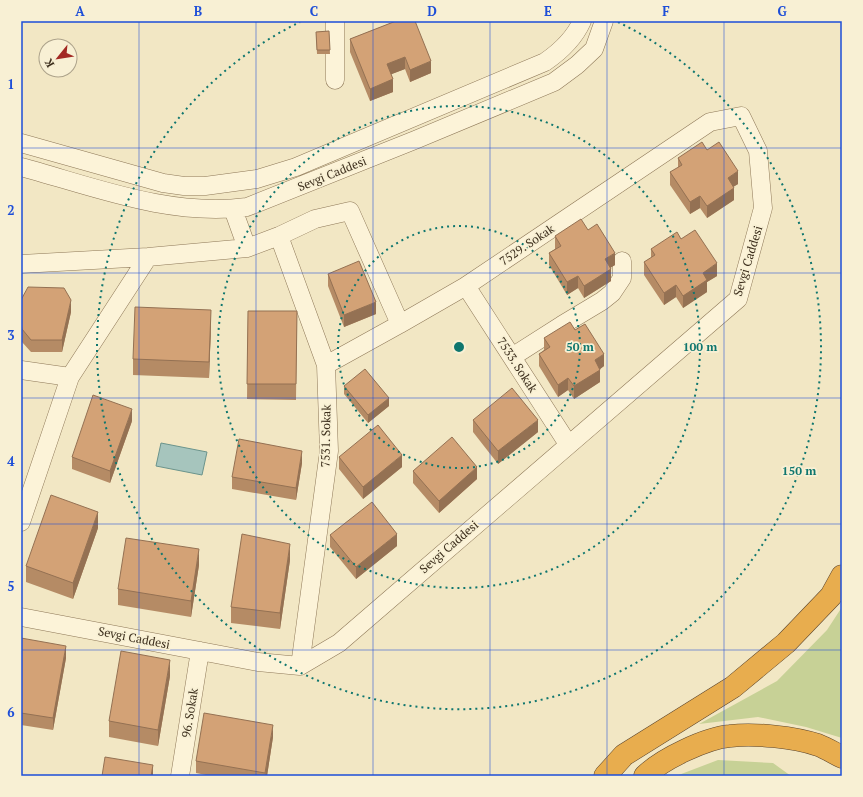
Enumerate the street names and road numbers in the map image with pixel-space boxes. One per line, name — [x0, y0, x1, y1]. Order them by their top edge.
street label: Sevgi Caddesi — [295, 153, 369, 194]
street label: 7529. Sokak — [496, 220, 558, 268]
street label: Sevgi Caddesi — [730, 223, 765, 298]
street label: 7533. Sokak — [494, 334, 541, 396]
street label: 7531. Sokak — [317, 404, 334, 468]
street label: Sevgi Caddesi — [416, 517, 481, 576]
street label: Sevgi Caddesi — [97, 623, 172, 652]
street label: 96. Sokak — [178, 686, 201, 739]

